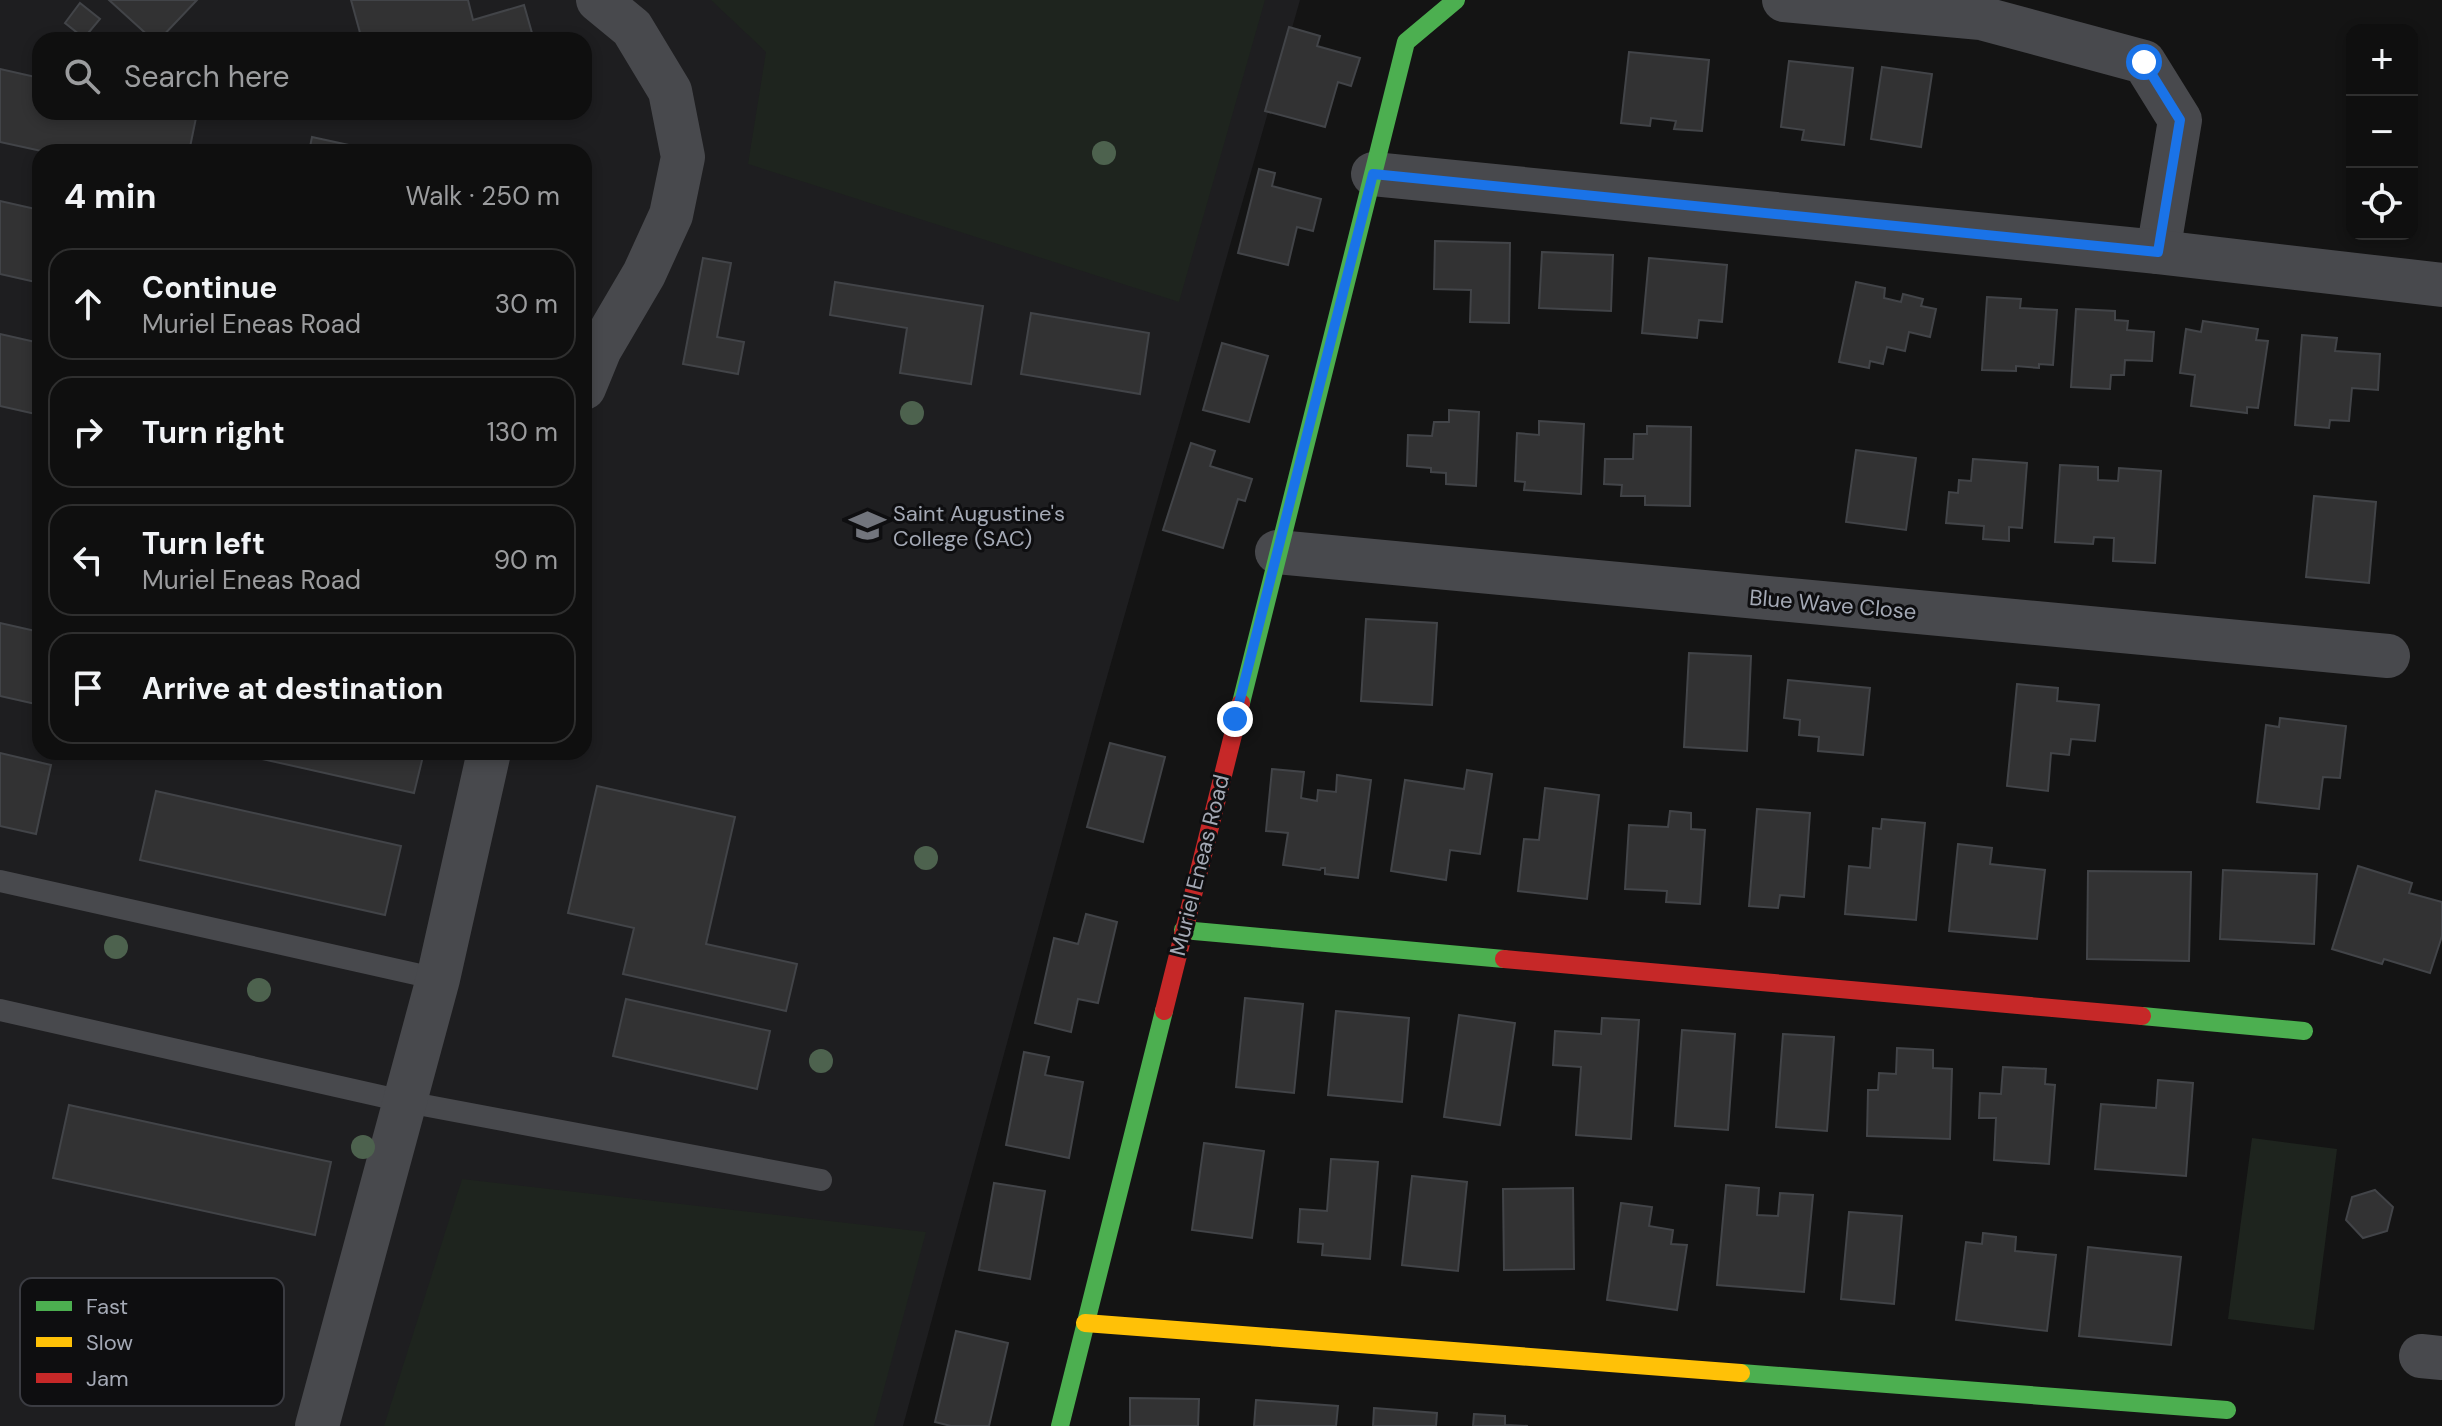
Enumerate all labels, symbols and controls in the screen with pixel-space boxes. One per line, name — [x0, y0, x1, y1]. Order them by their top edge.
map controls — [2346, 24, 2418, 240]
button: + — [2346, 24, 2418, 96]
search box — [32, 32, 592, 120]
route start — [2126, 44, 2162, 80]
icon: search — [60, 54, 104, 98]
text: Search here — [124, 57, 290, 96]
button: − — [2346, 96, 2418, 168]
button: locate — [2346, 168, 2418, 240]
text: 4 min — [64, 174, 156, 219]
text: Walk · 250 m — [405, 179, 560, 213]
text: Continue — [142, 268, 277, 307]
icon: ahead — [66, 282, 110, 326]
text: 30 m — [495, 287, 558, 321]
text: Muriel Eneas Road — [142, 307, 361, 341]
icon: right — [66, 410, 110, 454]
text: Turn right — [142, 413, 285, 452]
text: 130 m — [487, 415, 558, 449]
place label: Saint Augustine's College (SAC) — [893, 499, 1065, 553]
school or university icon: Saint Augustine's College (SAC) — [848, 507, 886, 545]
text: Turn left — [142, 524, 265, 563]
icon: left — [66, 538, 110, 582]
text: 90 m — [494, 543, 558, 577]
text: Muriel Eneas Road — [142, 563, 361, 597]
street label: Blue Wave Close — [1748, 583, 1918, 626]
icon: arrive — [66, 666, 110, 710]
text: Arrive at destination — [142, 669, 443, 708]
route end — [1217, 701, 1253, 737]
street label: Muriel Eneas Road — [1163, 772, 1236, 959]
legend — [20, 1278, 284, 1406]
text: Fast — [86, 1292, 128, 1321]
text: Slow — [86, 1328, 133, 1357]
text: Jam — [86, 1364, 129, 1393]

